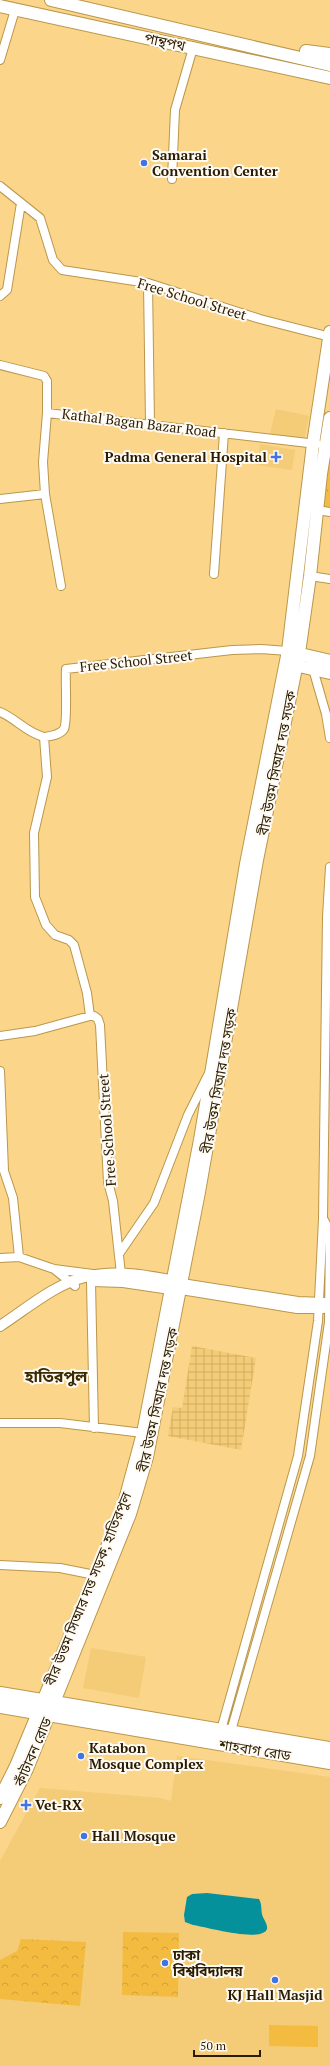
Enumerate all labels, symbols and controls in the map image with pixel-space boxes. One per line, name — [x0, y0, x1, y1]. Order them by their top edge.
street label: পান্থপথ — [143, 28, 188, 55]
place label: Samarai Convention Center — [152, 145, 278, 180]
marker: Samarai Convention Center — [139, 158, 149, 168]
street label: Free School Street — [135, 273, 250, 324]
street label: Kathal Bagan Bazar Road — [61, 404, 218, 441]
place label: Padma General Hospital — [105, 447, 267, 466]
marker: Padma General Hospital — [270, 451, 282, 463]
street label: Free School Street — [79, 645, 194, 676]
street label: বীর উত্তম সিআর দত্ত সড়ক — [253, 688, 300, 838]
street label: বীর উত্তম সিআর দত্ত সড়ক — [196, 1006, 241, 1156]
street label: Free School Street — [93, 1072, 120, 1187]
street label: বীর উত্তম সিআর দত্ত সড়ক — [133, 1325, 182, 1475]
district label: হাতিরপুল — [24, 1365, 88, 1387]
street label: বীর উত্তম সিআর দত্ত সড়ক, হাতিরপুল — [40, 1488, 135, 1689]
street label: কাঁটাবন রোড — [9, 1713, 56, 1790]
street label: শাহবাগ রোড — [217, 1734, 293, 1765]
place label: Katabon Mosque Complex — [89, 1738, 203, 1773]
marker: Katabon Mosque Complex — [76, 1751, 86, 1761]
place label: Vet-RX — [35, 1795, 83, 1814]
marker: Vet-RX — [20, 1799, 32, 1811]
place label: Hall Mosque — [92, 1826, 176, 1845]
marker: Hall Mosque — [79, 1831, 89, 1841]
place label: ঢাকা বিশ্ববিদ্যালয় — [172, 1945, 243, 1980]
marker: ঢাকা বিশ্ববিদ্যালয় — [160, 1958, 170, 1968]
marker: KJ Hall Masjid — [270, 1975, 280, 1985]
place label: KJ Hall Masjid — [227, 1985, 323, 2004]
scale bar — [194, 2032, 260, 2058]
text: 50 m — [200, 2038, 227, 2053]

